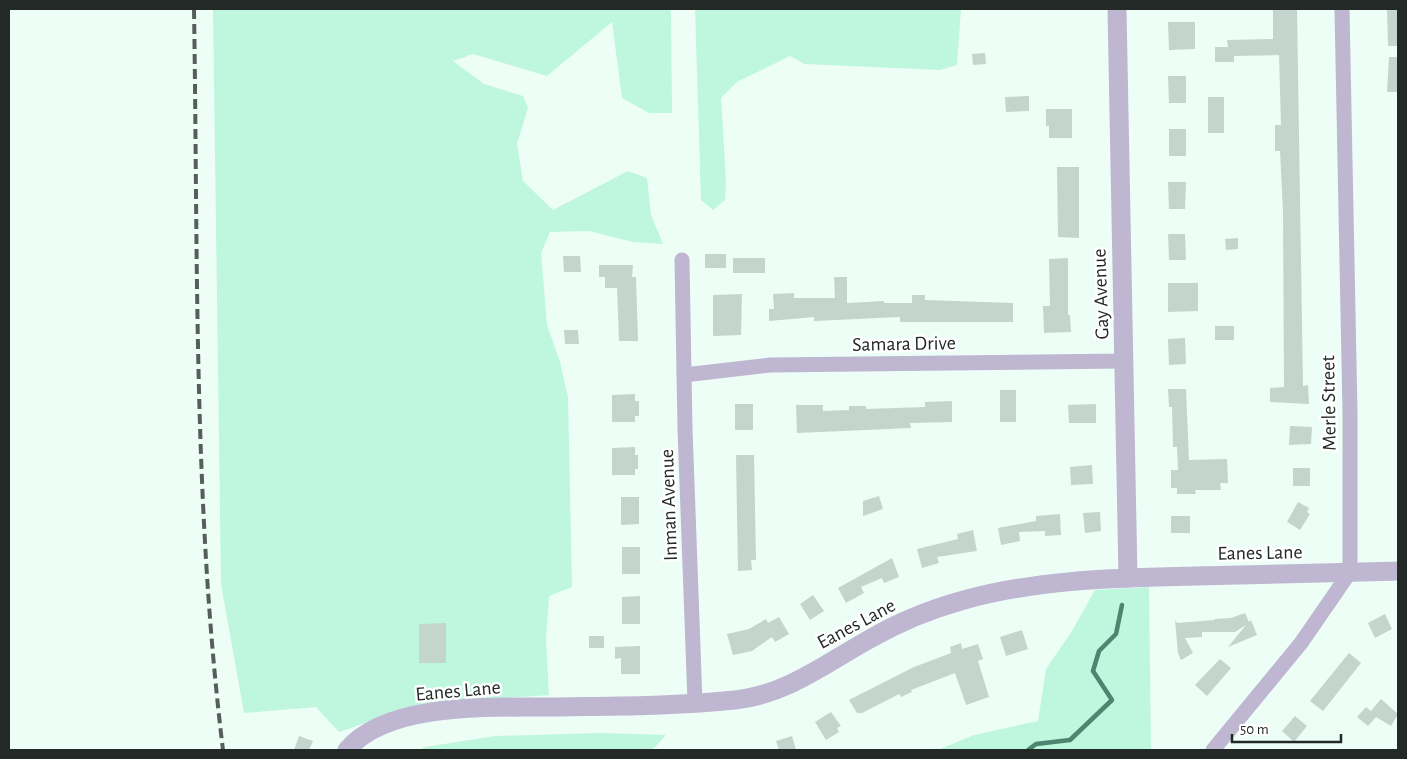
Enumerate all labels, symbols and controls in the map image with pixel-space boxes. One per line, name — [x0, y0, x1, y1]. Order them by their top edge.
street label: Gay Avenue — [1089, 248, 1113, 340]
street label: Samara Drive — [852, 333, 956, 355]
street label: Merle Street — [1318, 354, 1340, 451]
street label: Inman Avenue — [657, 449, 681, 561]
street label: Eanes Lane — [1217, 542, 1303, 564]
street label: Eanes Lane — [814, 595, 899, 653]
street label: Eanes Lane — [415, 677, 502, 705]
scale bar — [1232, 712, 1341, 744]
text: 50 m — [1240, 722, 1269, 737]

